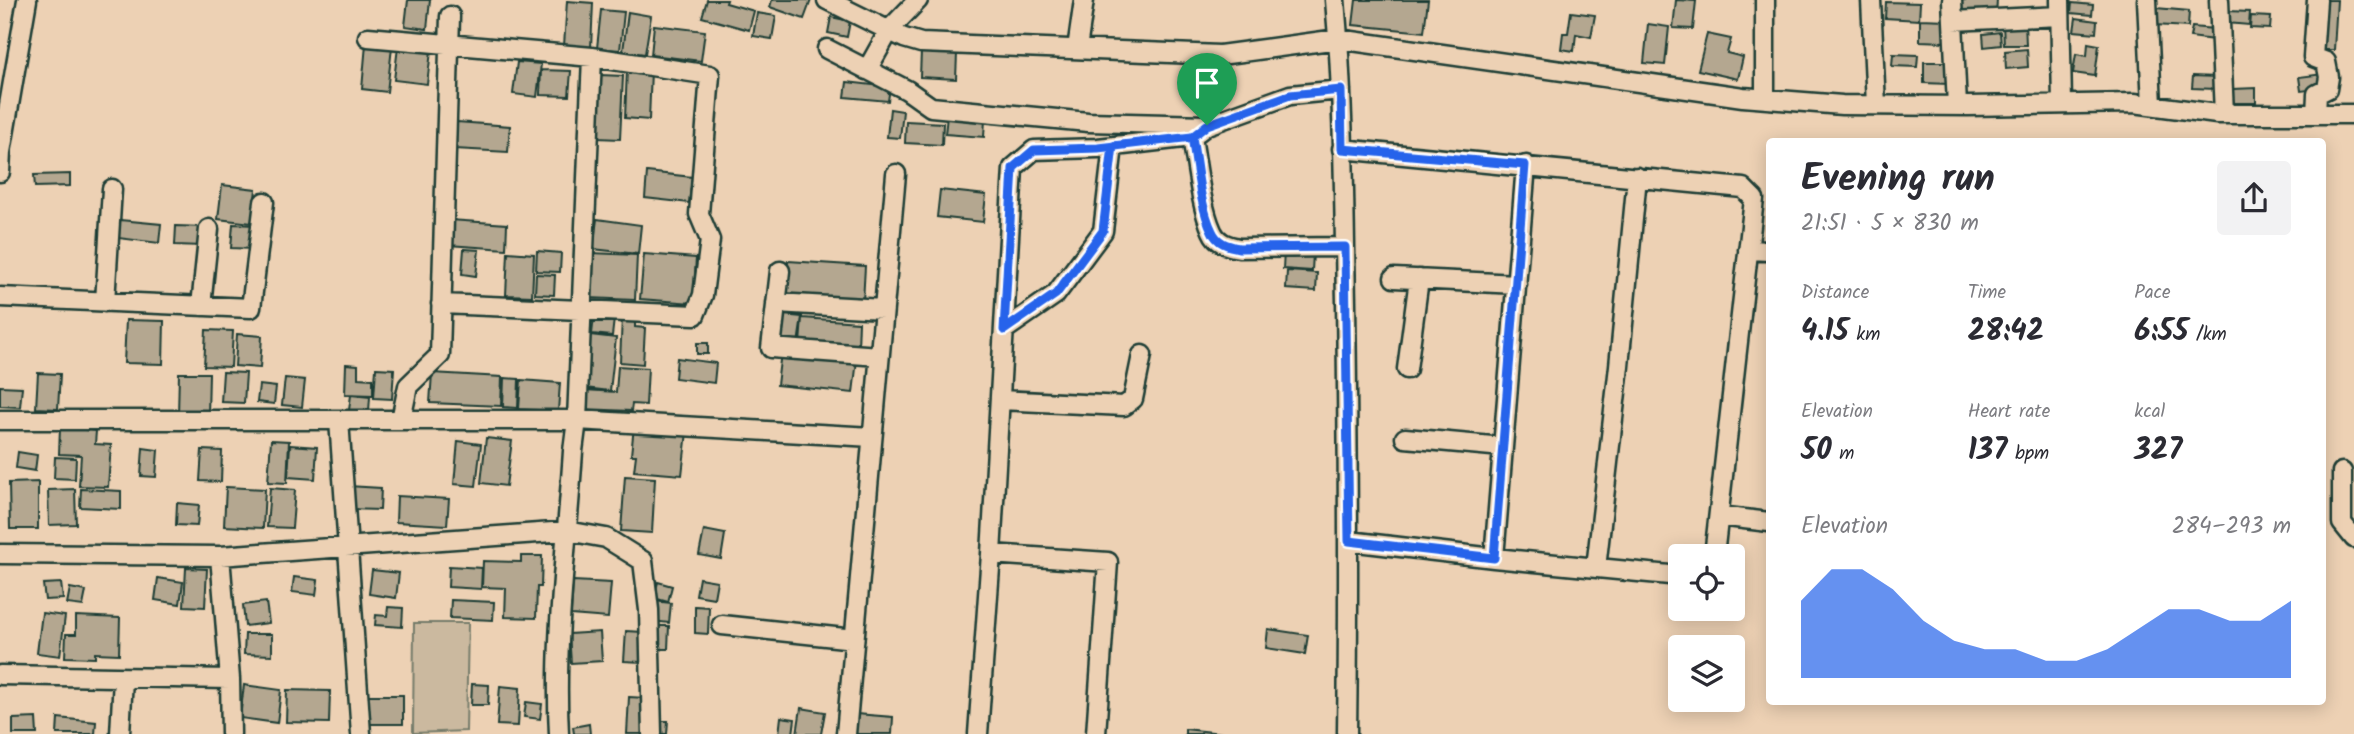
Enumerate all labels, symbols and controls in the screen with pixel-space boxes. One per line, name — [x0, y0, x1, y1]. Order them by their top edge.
pin — [1177, 53, 1237, 125]
icon: arrive — [1188, 64, 1226, 102]
text: Evening run — [1801, 150, 1995, 210]
button: share — [2217, 161, 2291, 235]
text: 21:51 · 5 × 830 m — [1801, 206, 1979, 242]
text: Distance — [1801, 278, 1869, 308]
text: Time — [1968, 278, 2006, 308]
text: Pace — [2134, 278, 2171, 308]
text: 4.15 — [1801, 308, 1849, 356]
text: 28:42 — [1968, 308, 2044, 356]
text: 6:55 — [2134, 308, 2188, 356]
text: km — [1849, 320, 1880, 350]
text: /km — [2188, 320, 2227, 350]
text: Elevation — [1801, 397, 1873, 427]
text: Heart rate — [1968, 397, 2050, 427]
text: kcal — [2134, 397, 2165, 427]
text: 50 — [1801, 427, 1832, 475]
text: 137 — [1968, 427, 2007, 475]
text: 327 — [2134, 427, 2182, 475]
text: m — [1832, 439, 1854, 469]
text: bpm — [2007, 439, 2049, 469]
text: Elevation — [1801, 509, 1888, 545]
text: 284–293 m — [2172, 509, 2291, 545]
map controls — [1668, 544, 1745, 712]
button: locate — [1668, 544, 1745, 621]
button: layers — [1668, 635, 1745, 712]

